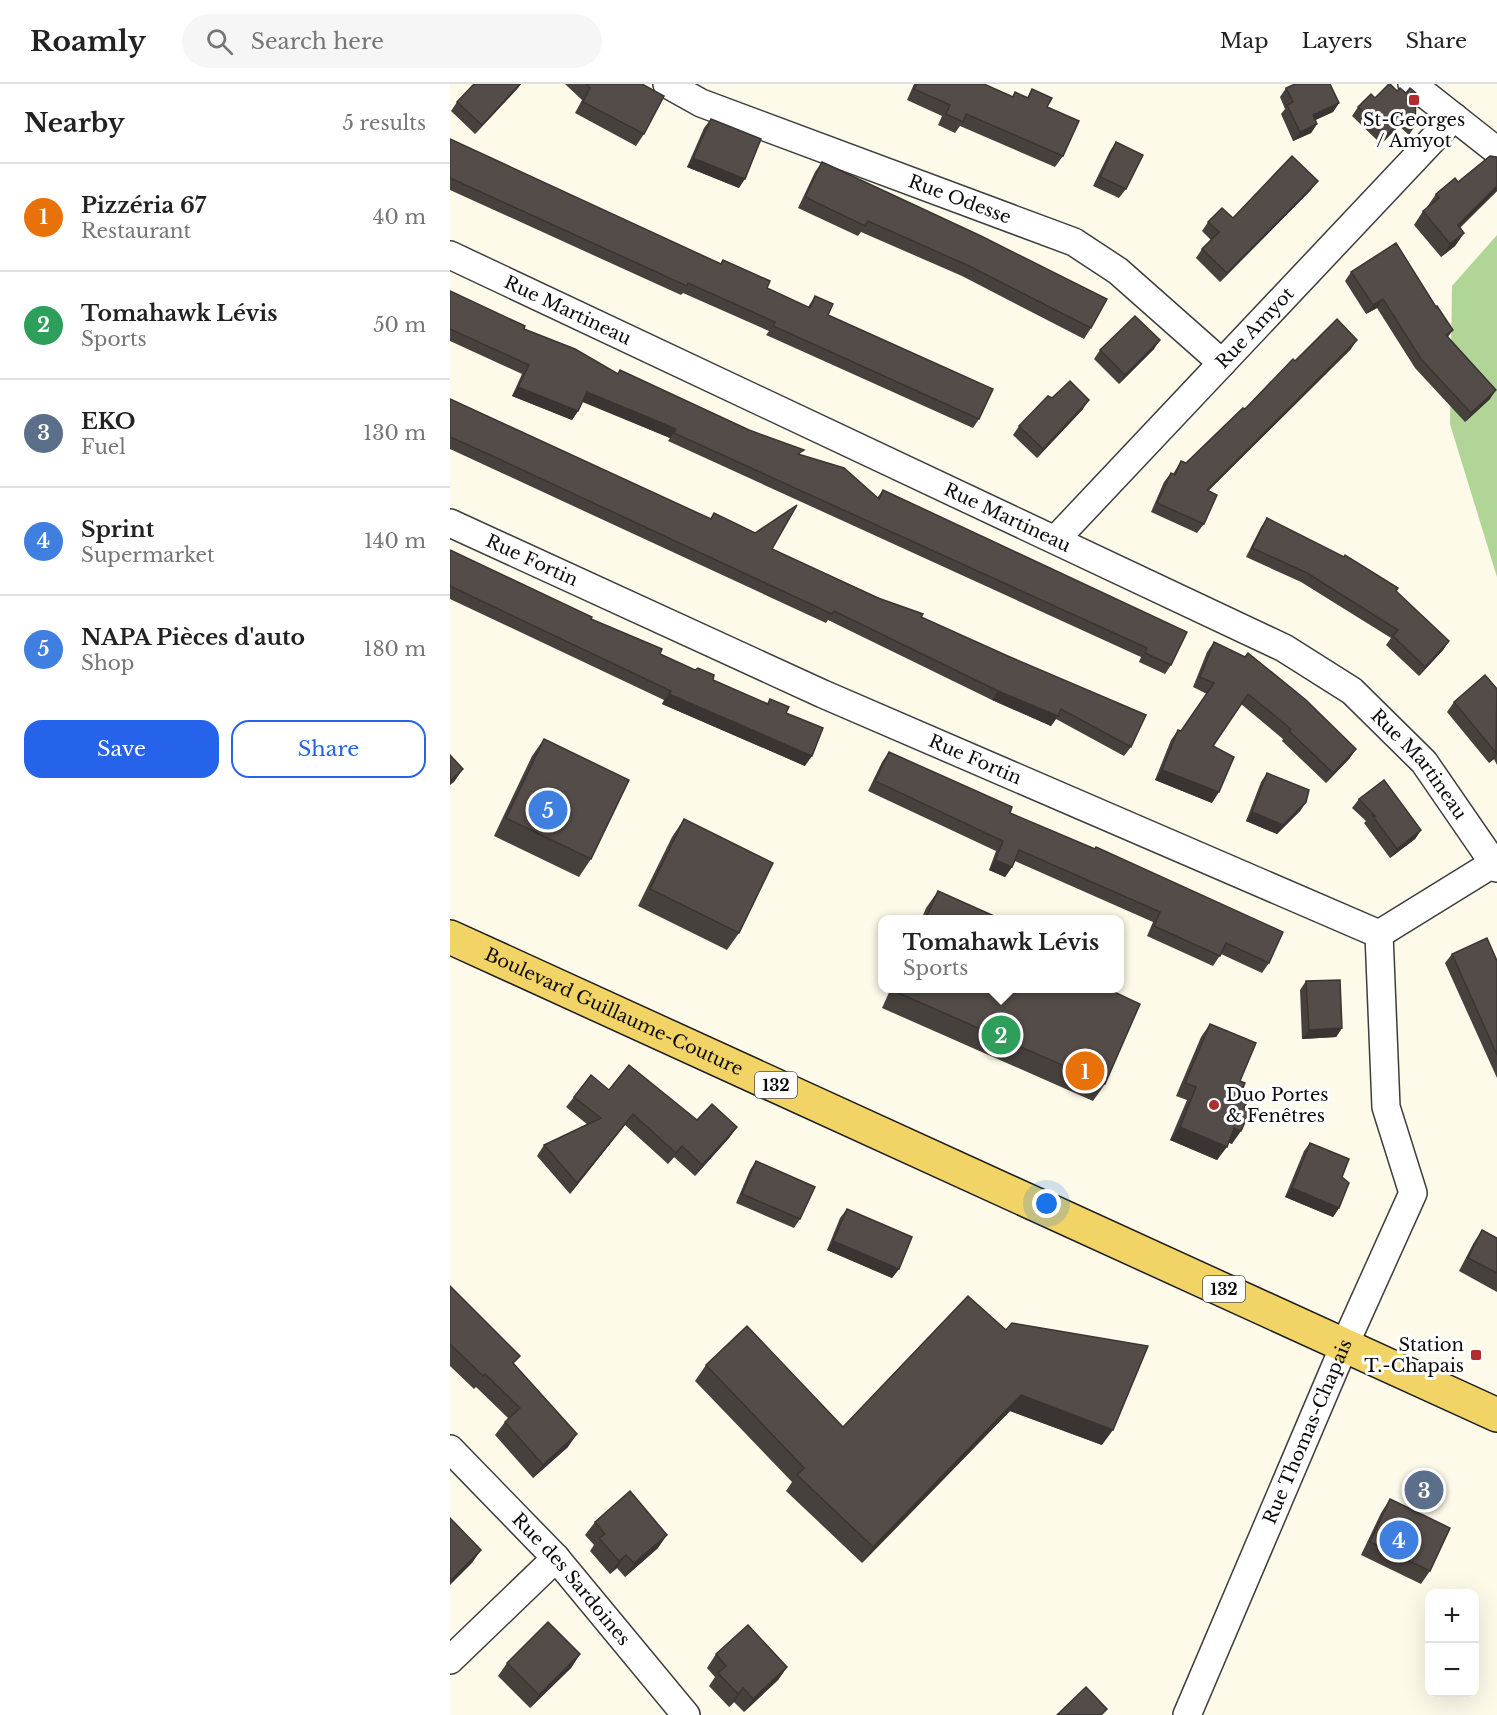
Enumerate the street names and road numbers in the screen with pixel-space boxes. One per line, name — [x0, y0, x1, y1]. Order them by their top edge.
street label: Rue Odesse — [905, 170, 1014, 229]
street label: Rue Martineau — [501, 271, 635, 350]
street label: Rue Amyot — [1211, 283, 1299, 373]
street label: Rue Martineau — [940, 478, 1074, 557]
street label: Rue Fortin — [482, 530, 581, 591]
street label: Rue Martineau — [1366, 705, 1471, 824]
street label: Rue Fortin — [925, 730, 1025, 789]
street label: Boulevard Guillaume-Couture — [481, 943, 746, 1080]
road number: 132 — [755, 1072, 797, 1098]
road number: 132 — [1203, 1276, 1245, 1302]
street label: Rue Thomas-Chapais — [1259, 1336, 1357, 1527]
street label: Rue des Sardoines — [507, 1509, 635, 1650]

